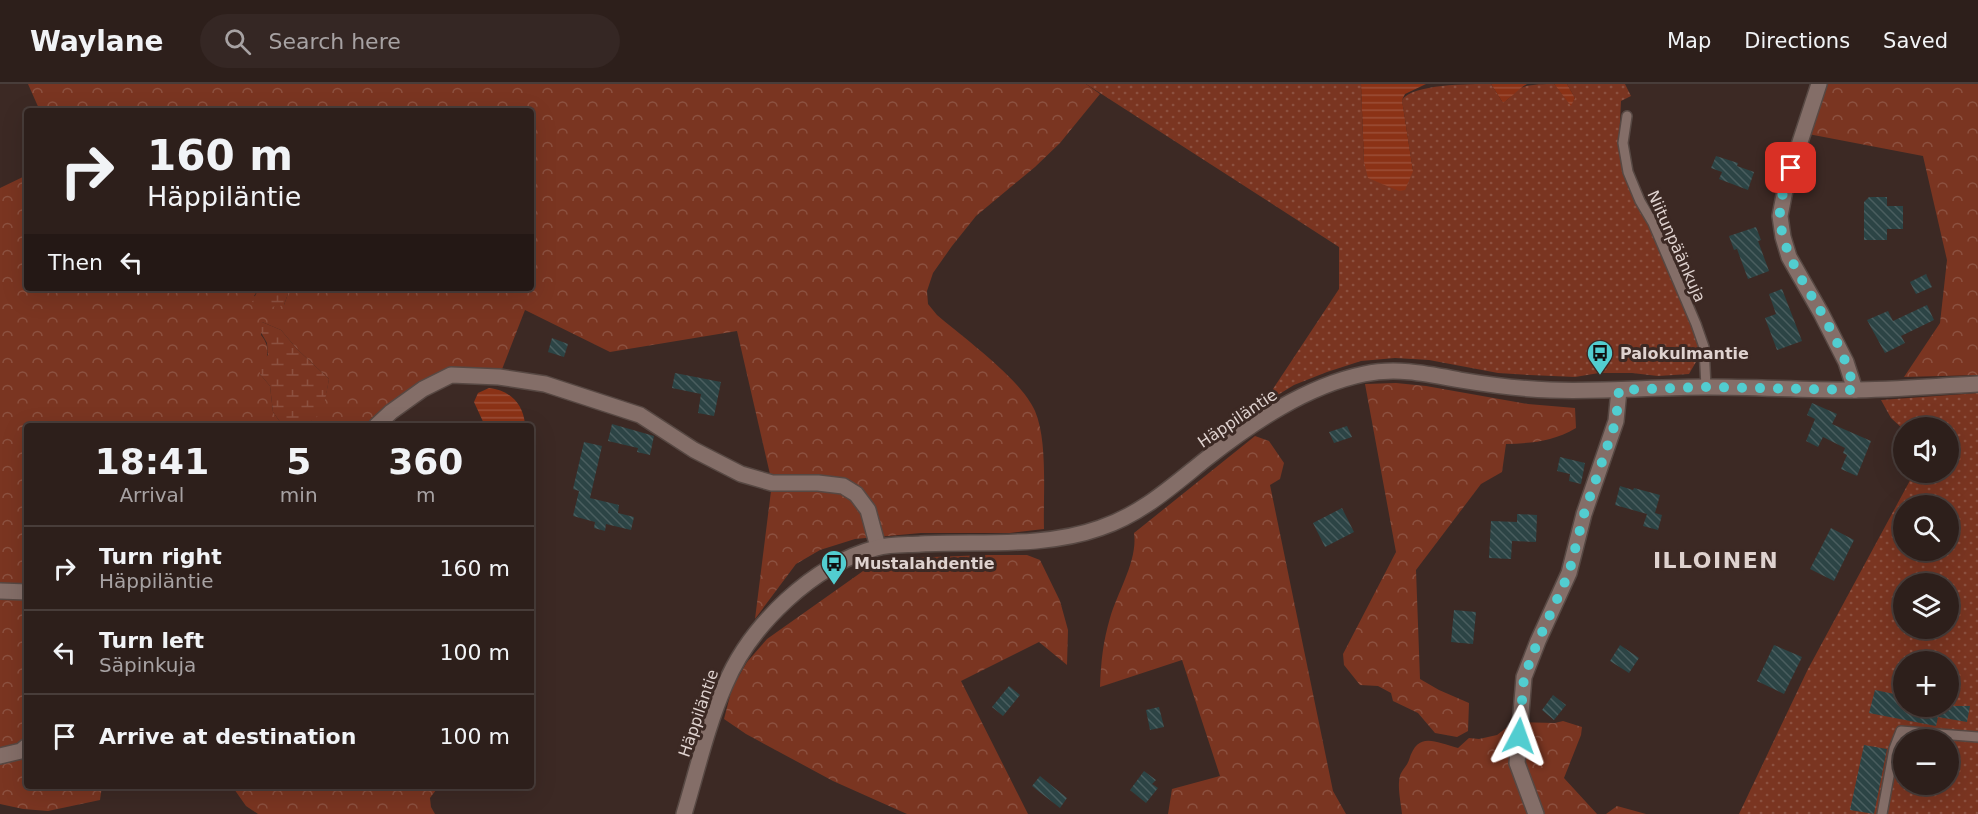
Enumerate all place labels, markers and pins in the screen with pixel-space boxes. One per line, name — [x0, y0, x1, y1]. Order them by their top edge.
pin — [1765, 142, 1816, 193]
bus stop icon: Palokulmantie — [1585, 338, 1615, 376]
place label: Palokulmantie — [1620, 344, 1749, 363]
bus stop icon: Mustalahdentie — [819, 548, 849, 586]
place label: Mustalahdentie — [854, 554, 995, 573]

